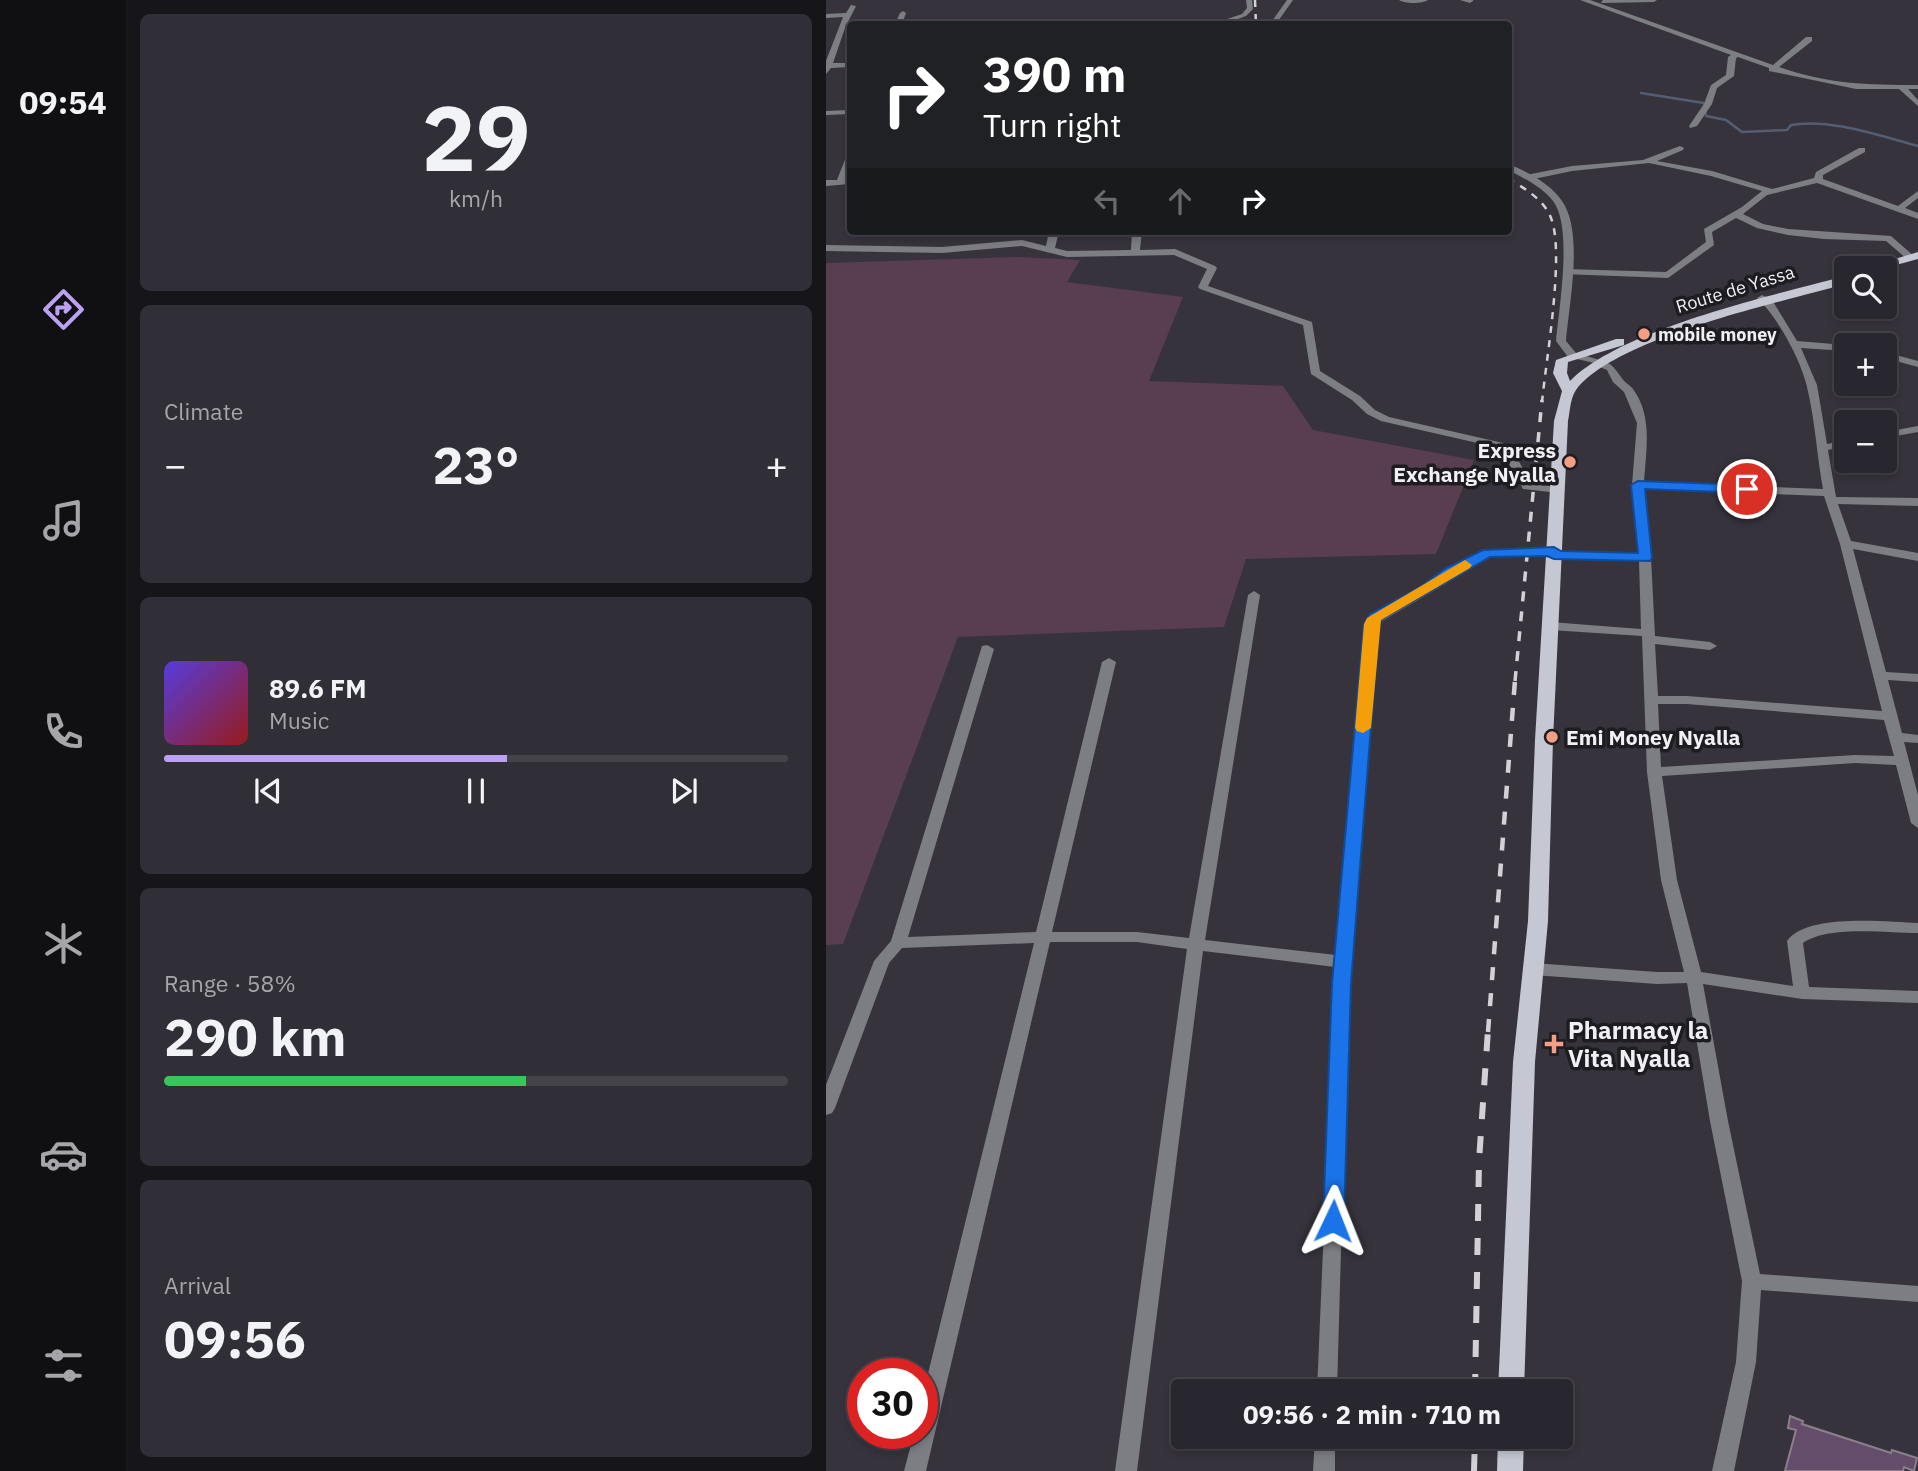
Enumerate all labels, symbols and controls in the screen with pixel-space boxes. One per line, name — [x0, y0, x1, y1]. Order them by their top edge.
text: 390 m — [983, 42, 1127, 105]
icon: right — [868, 49, 959, 140]
text: 29 — [421, 78, 531, 196]
text: 09:54 — [19, 81, 107, 123]
text: Turn right — [983, 104, 1121, 146]
icon: left — [1088, 182, 1126, 220]
icon: ahead — [1161, 182, 1199, 220]
icon: right — [1234, 182, 1272, 220]
text: km/h — [449, 183, 503, 213]
map controls — [1834, 256, 1897, 473]
button: search — [1834, 256, 1897, 319]
street label: Route de Yassa — [1673, 260, 1798, 318]
icon: directions — [39, 285, 88, 334]
place label: mobile money — [1658, 323, 1777, 346]
marker: mobile money — [1636, 326, 1652, 342]
button: + — [1834, 333, 1897, 396]
text: Climate — [164, 396, 243, 426]
button: − — [1834, 410, 1897, 473]
text: 23° — [433, 431, 519, 498]
place label: Express Exchange Nyalla — [1393, 436, 1556, 488]
text: − — [164, 440, 187, 489]
text: + — [765, 440, 788, 489]
marker: Express Exchange Nyalla — [1562, 454, 1578, 470]
pin — [1717, 459, 1777, 519]
icon: arrive — [1728, 470, 1766, 508]
icon: music — [39, 496, 88, 545]
text: 89.6 FM — [269, 671, 367, 705]
text: Music — [269, 705, 329, 735]
icon: phone — [39, 707, 88, 756]
place label: Emi Money Nyalla — [1566, 723, 1740, 751]
marker: Emi Money Nyalla — [1544, 729, 1560, 745]
icon: previous — [249, 772, 287, 810]
icon: pause — [457, 772, 495, 810]
icon: next — [665, 772, 703, 810]
icon: climate — [39, 919, 88, 968]
text: Range · 58% — [164, 968, 296, 998]
text: 290 km — [164, 1003, 346, 1070]
place label: Pharmacy la Vita Nyalla — [1568, 1014, 1708, 1074]
marker: Pharmacy la Vita Nyalla — [1546, 1036, 1562, 1052]
icon: car — [39, 1130, 88, 1179]
position arrow — [1296, 1184, 1370, 1258]
text: Arrival — [164, 1270, 231, 1300]
text: 09:56 — [164, 1305, 306, 1372]
icon: filters — [39, 1341, 88, 1390]
speed limit sign: 30 — [847, 1358, 938, 1449]
text: 09:56 · 2 min · 710 m — [1243, 1397, 1501, 1431]

